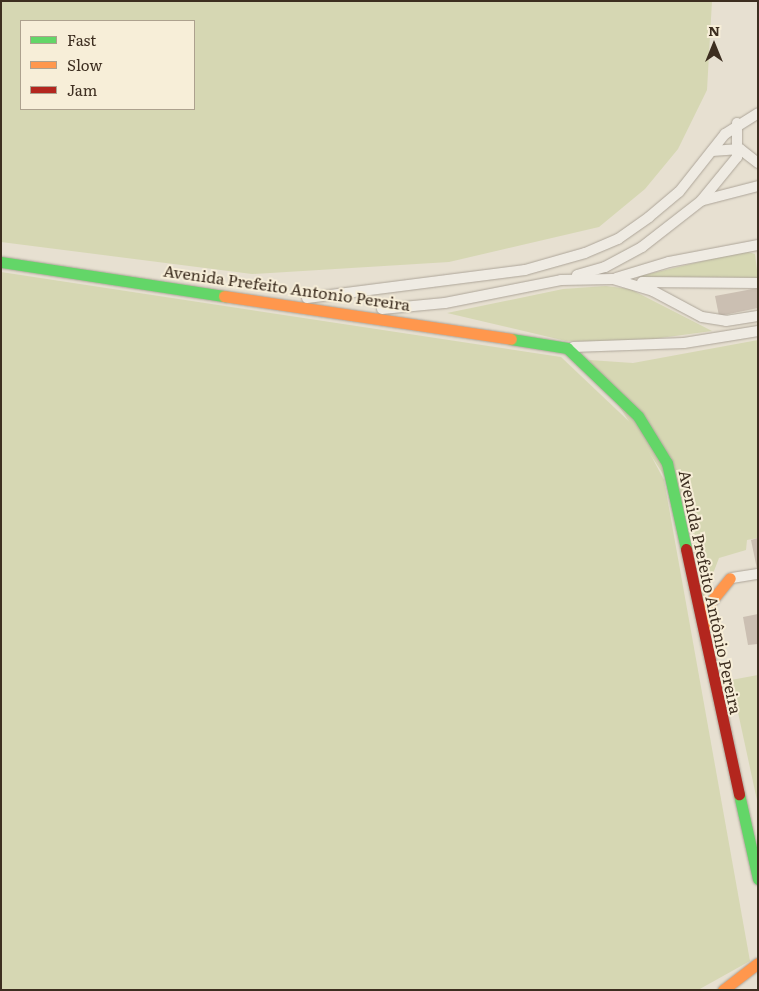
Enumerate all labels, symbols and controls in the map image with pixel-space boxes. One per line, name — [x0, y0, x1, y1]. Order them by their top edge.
legend — [20, 20, 195, 110]
north arrow — [689, 20, 739, 70]
text: N — [708, 20, 720, 40]
text: Fast — [67, 28, 96, 51]
text: Slow — [67, 53, 102, 76]
text: Jam — [67, 78, 97, 101]
street label: Avenida Prefeito Antonio Pereira — [162, 260, 412, 314]
street label: Avenida Prefeito Antônio Pereira — [676, 468, 746, 716]

